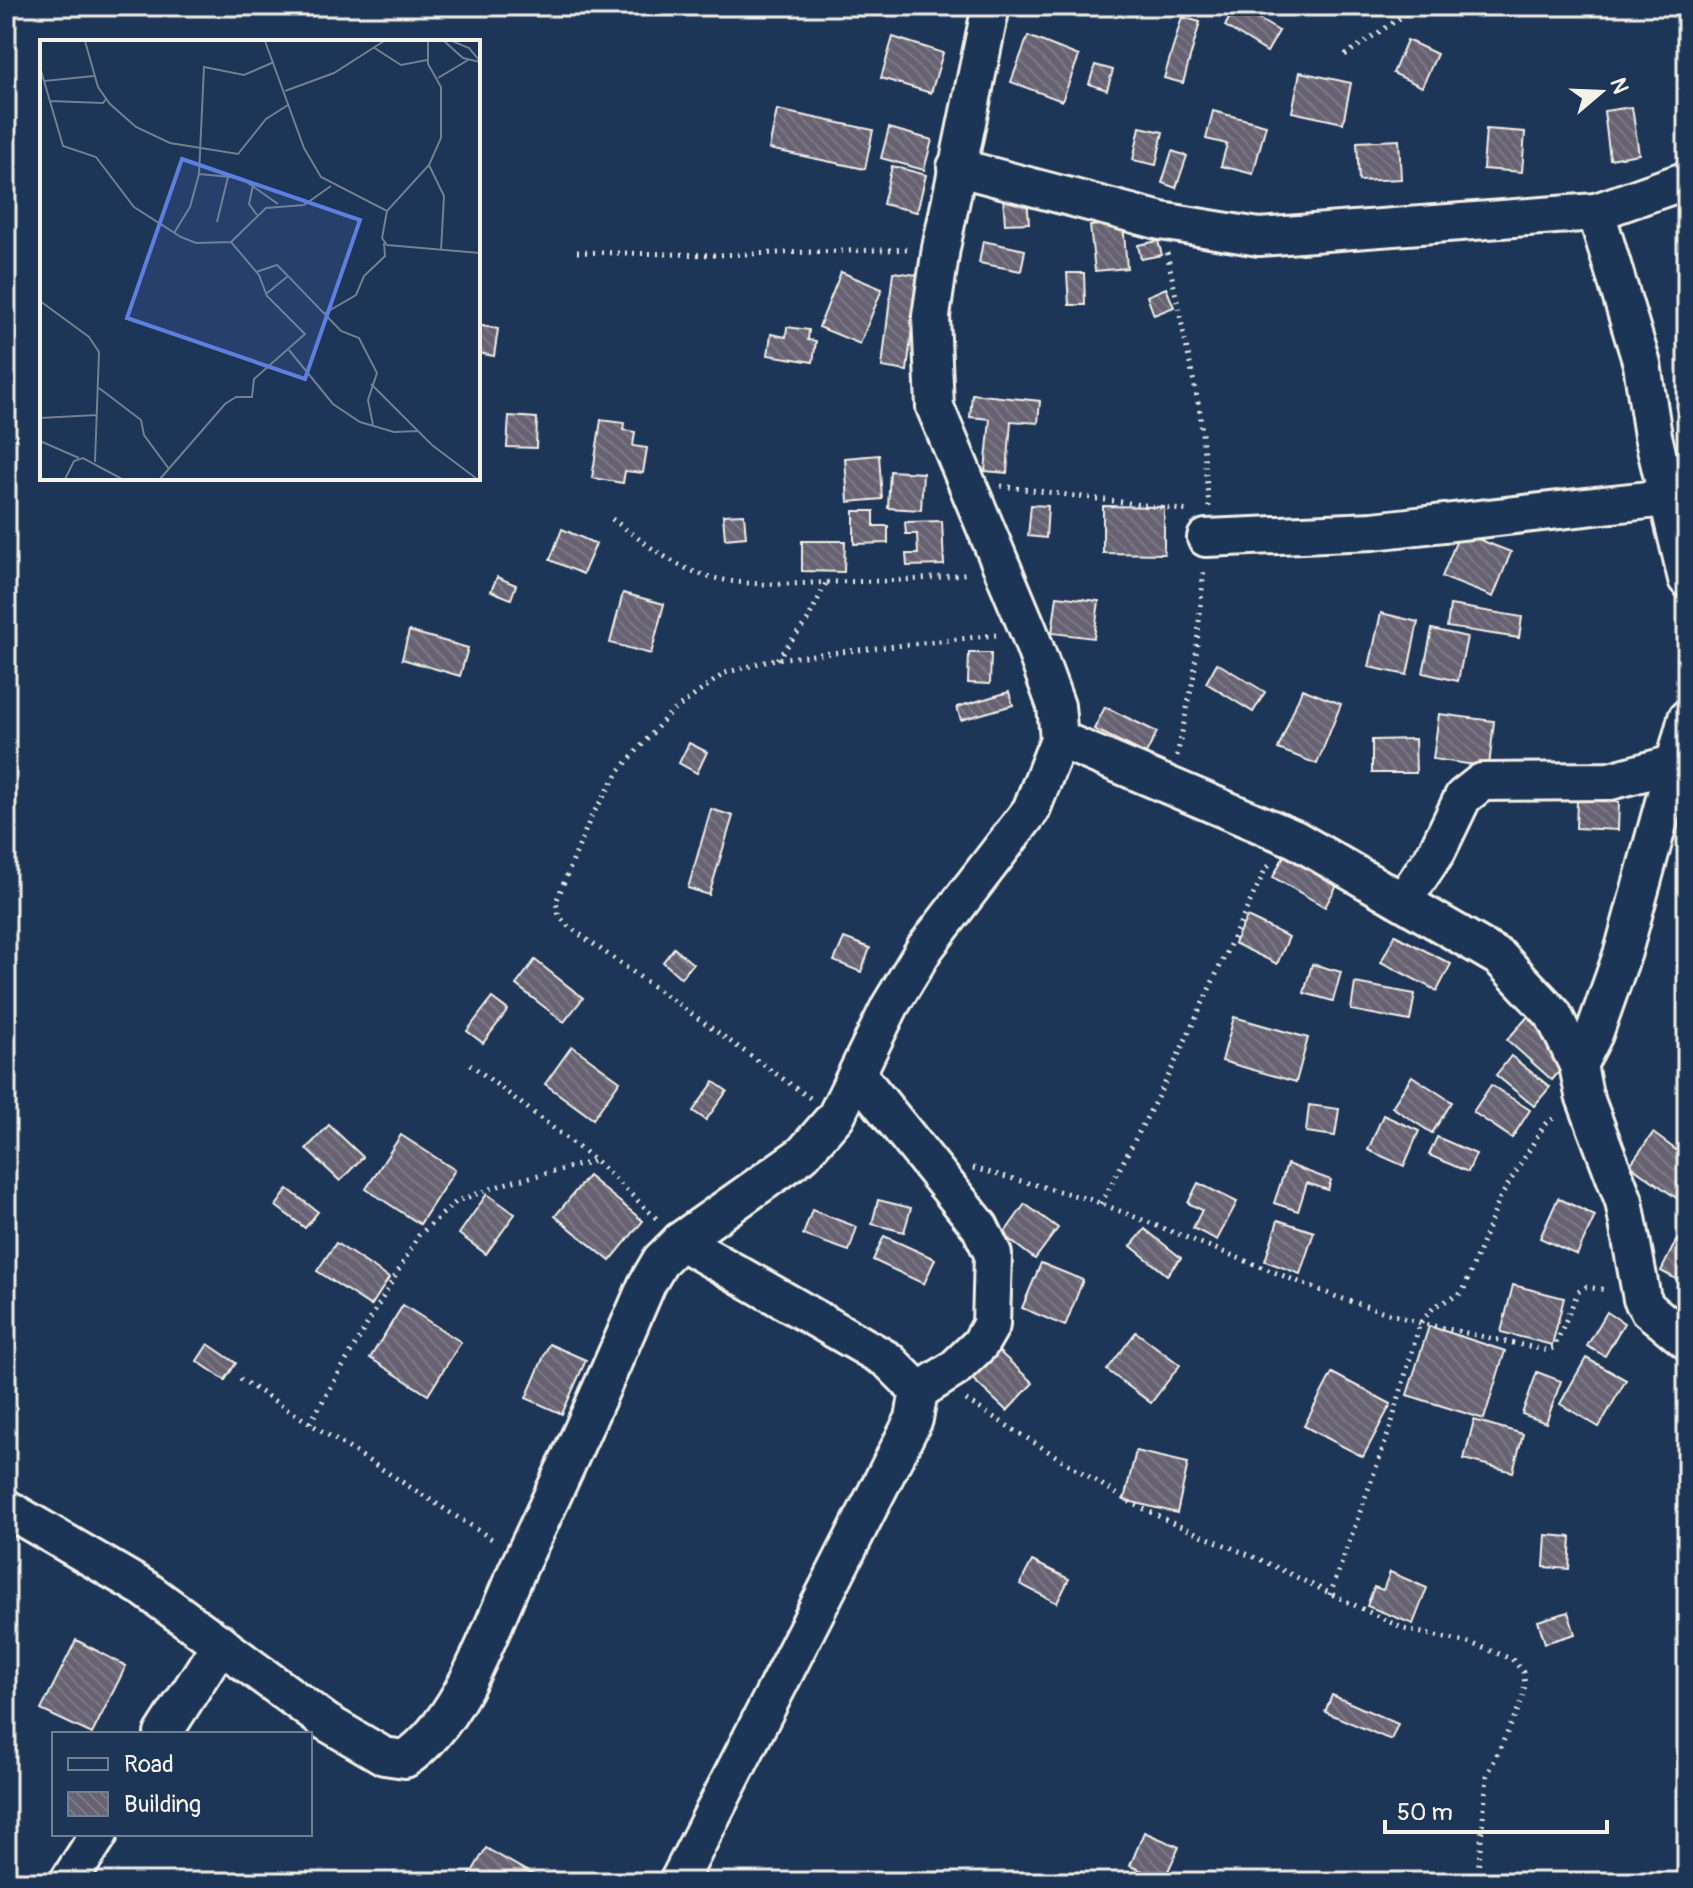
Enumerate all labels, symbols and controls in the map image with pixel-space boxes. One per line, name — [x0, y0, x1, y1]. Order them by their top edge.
inset map — [40, 40, 480, 480]
north arrow — [1561, 52, 1641, 132]
text: N — [1603, 74, 1635, 98]
legend — [52, 1732, 312, 1836]
text: Road — [124, 1750, 174, 1779]
scale bar — [1385, 1784, 1607, 1834]
text: Building — [124, 1790, 201, 1819]
text: 50 m — [1397, 1798, 1453, 1827]

